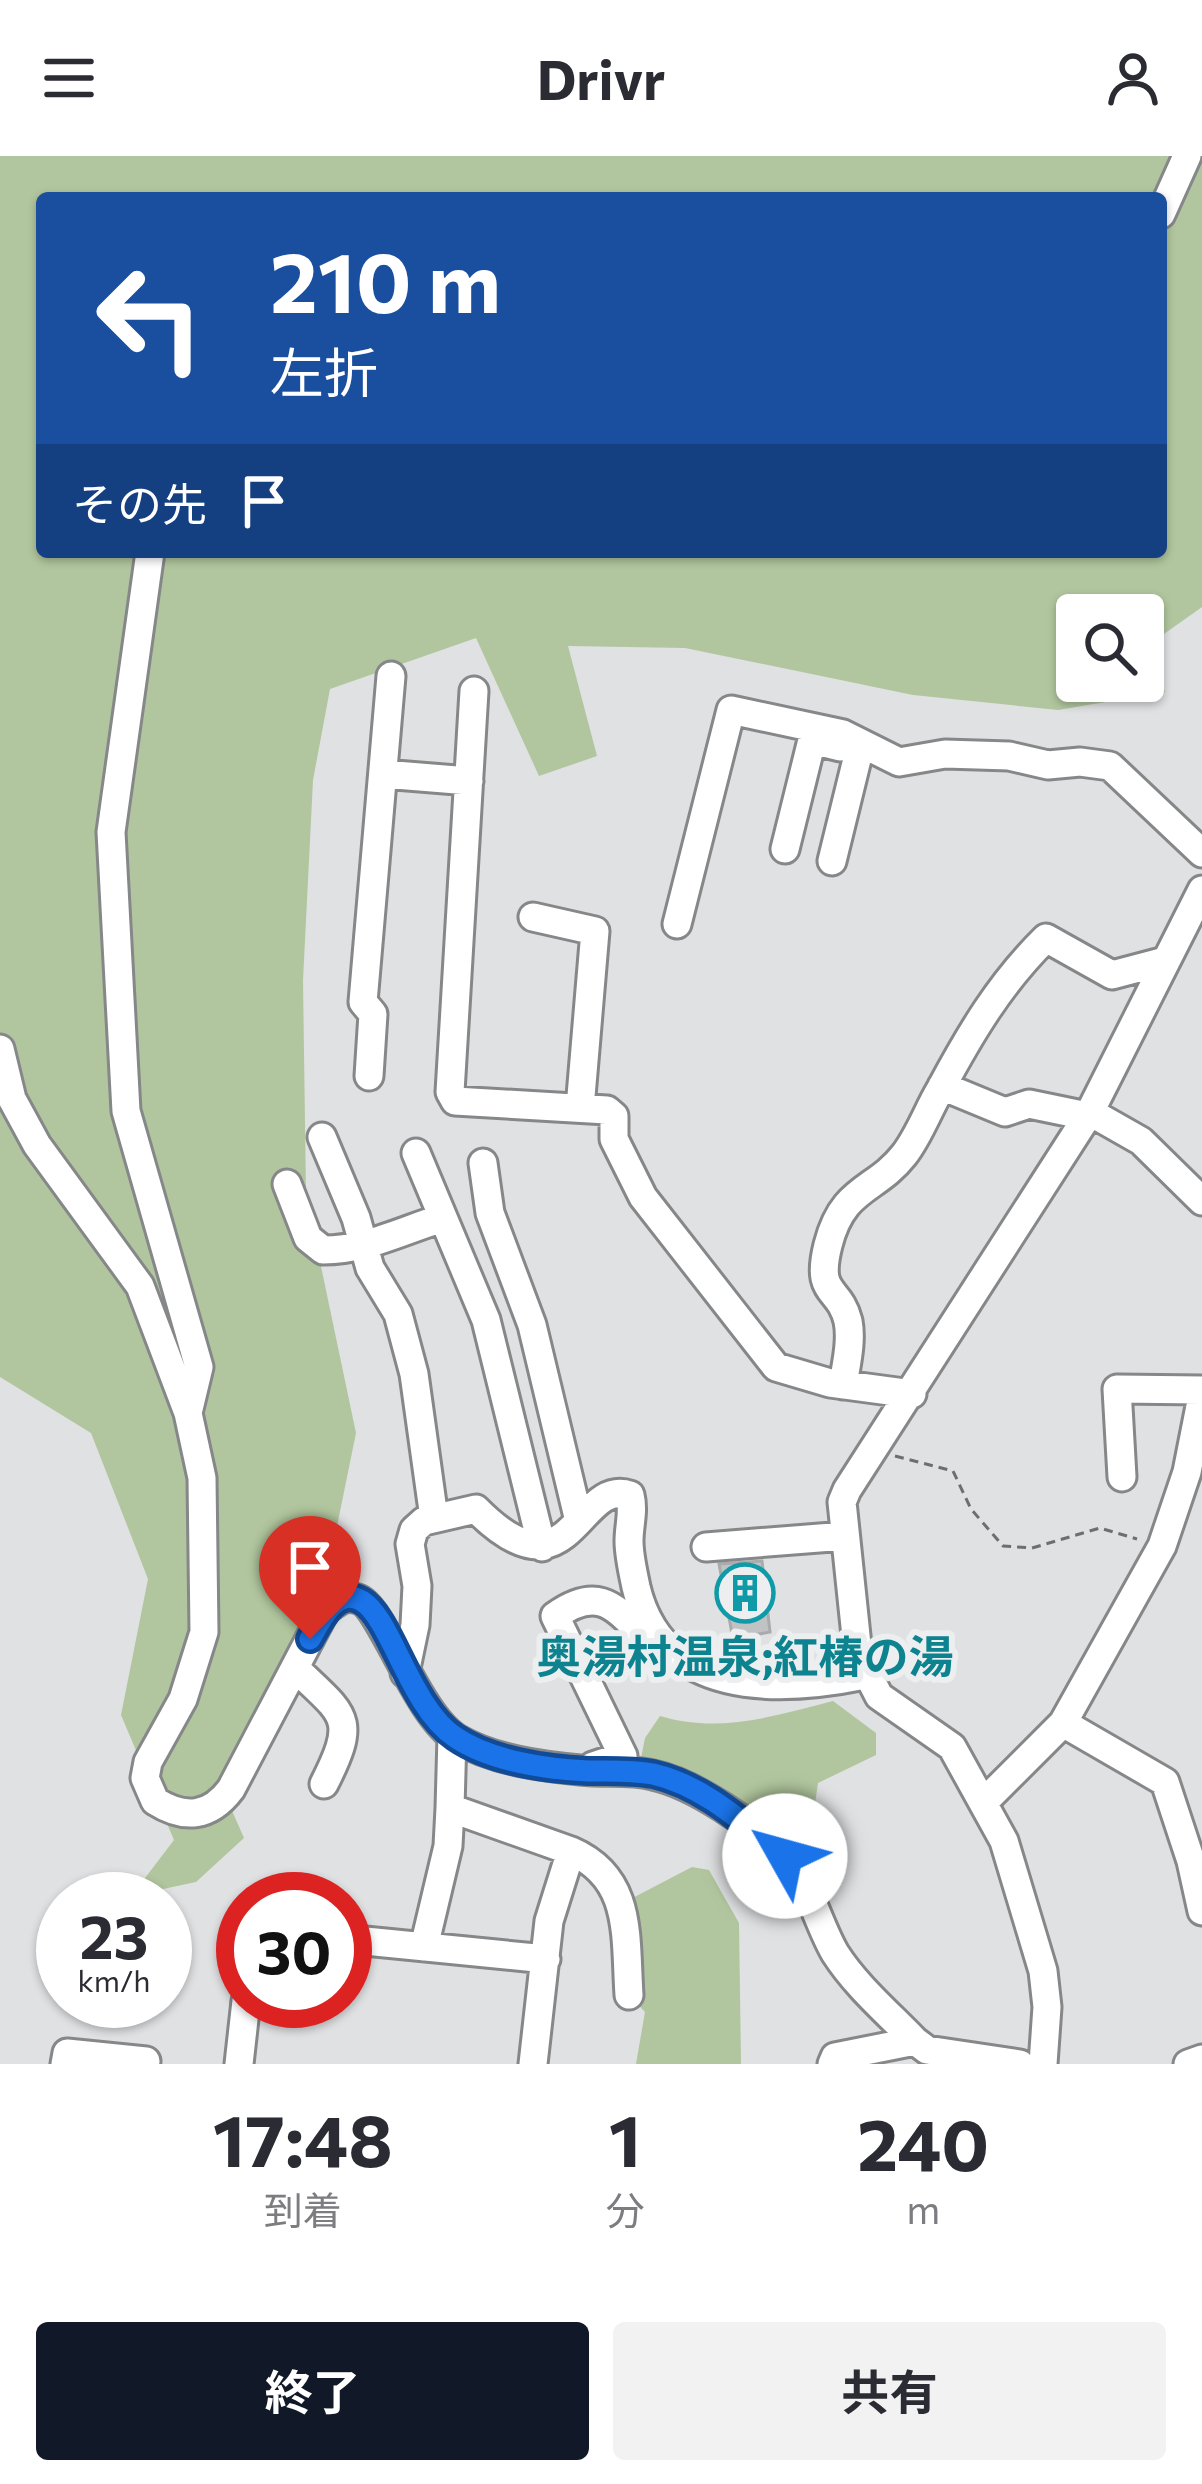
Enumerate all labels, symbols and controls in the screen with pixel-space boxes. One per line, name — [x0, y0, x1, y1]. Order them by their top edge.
icon: menu — [36, 45, 102, 111]
text: Drivr — [537, 45, 665, 111]
icon: person — [1100, 45, 1166, 111]
text: 210 m — [270, 228, 501, 330]
icon: left — [72, 240, 228, 396]
text: 左折 — [270, 338, 378, 404]
icon: arrive — [231, 468, 297, 534]
text: その先 — [72, 475, 207, 530]
map controls — [1056, 594, 1164, 702]
button: search — [1056, 594, 1164, 702]
pin — [259, 1516, 361, 1639]
icon: arrive — [277, 1534, 343, 1600]
building icon: 奥湯村温泉;紅椿の湯 — [714, 1562, 776, 1624]
place label: 奥湯村温泉;紅椿の湯 — [537, 1627, 953, 1682]
position arrow — [722, 1793, 848, 1919]
speed limit sign: 30 — [216, 1872, 372, 2028]
text: 23 — [79, 1898, 149, 1971]
text: km/h — [78, 1961, 150, 1998]
text: 17:48 — [213, 2094, 393, 2182]
text: 1 — [609, 2094, 641, 2182]
text: 240 — [857, 2098, 989, 2186]
text: m — [906, 2184, 940, 2232]
text: 到着 — [264, 2185, 342, 2233]
text: 分 — [605, 2185, 644, 2233]
button: 終了 — [36, 2322, 589, 2460]
button: 共有 — [613, 2322, 1166, 2460]

